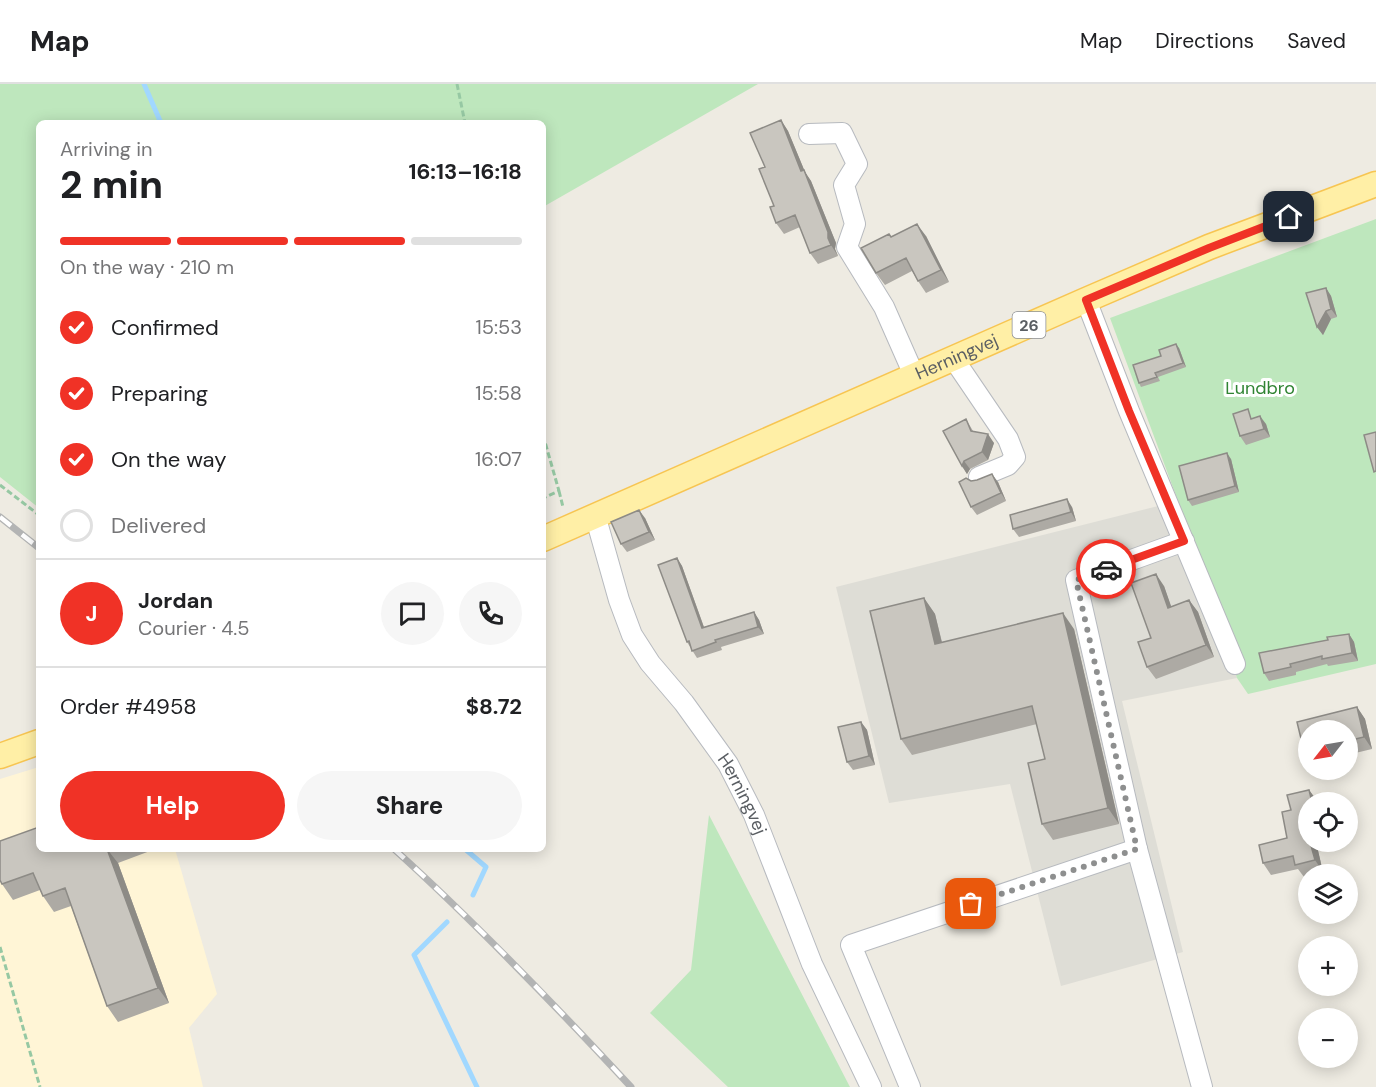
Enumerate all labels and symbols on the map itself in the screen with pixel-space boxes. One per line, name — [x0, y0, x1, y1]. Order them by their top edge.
pin — [1263, 191, 1314, 242]
road number: 26 — [1012, 312, 1046, 338]
street label: Herningvej — [912, 328, 1002, 386]
park label: Lundbro — [1225, 376, 1295, 400]
courier — [1076, 539, 1136, 599]
north arrow — [1298, 720, 1358, 780]
street label: Herningvej — [712, 748, 772, 838]
pin — [945, 878, 996, 929]

